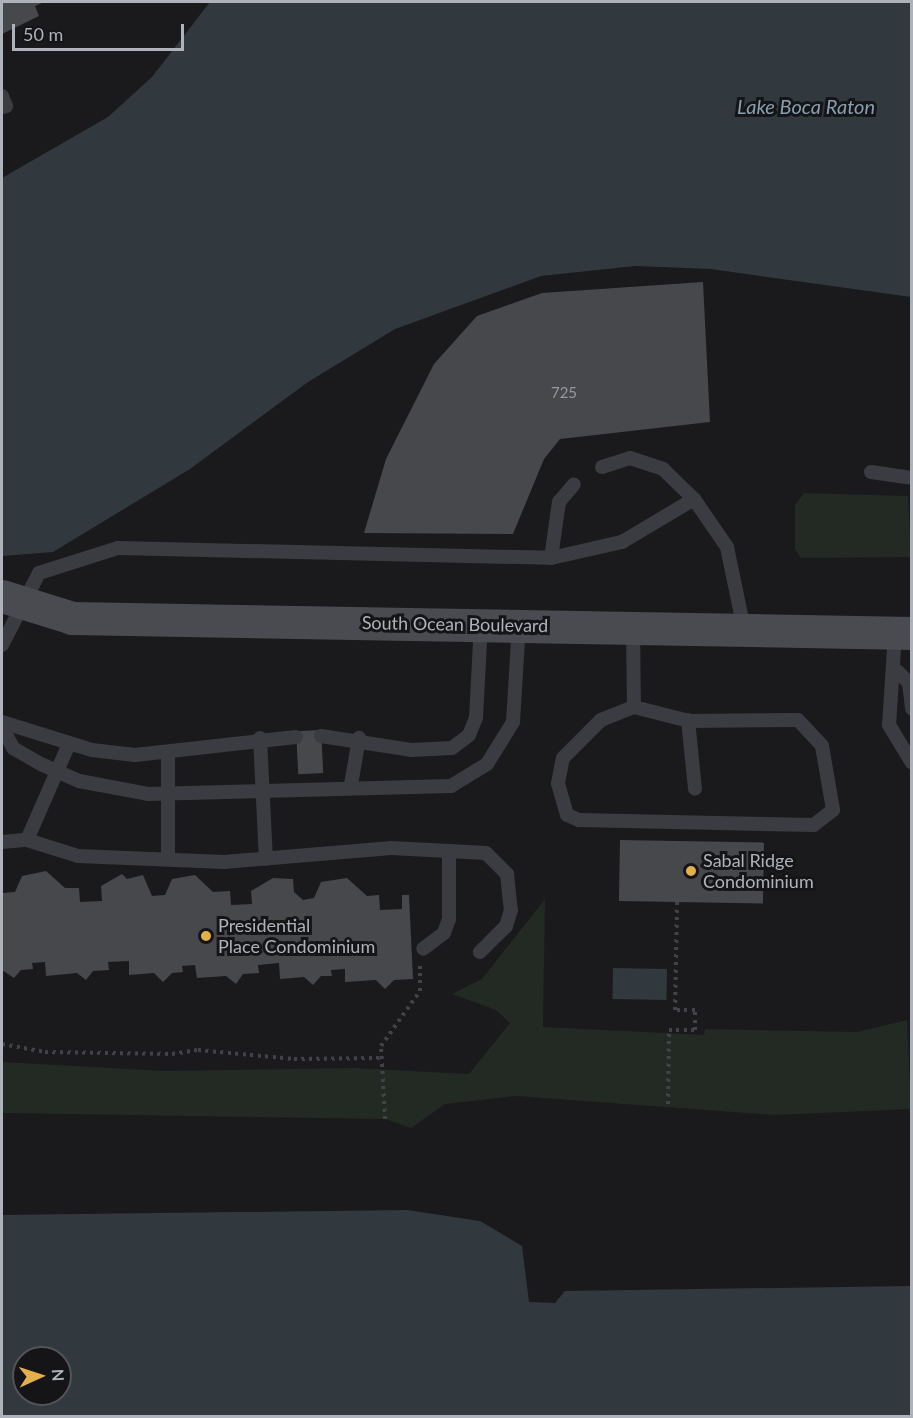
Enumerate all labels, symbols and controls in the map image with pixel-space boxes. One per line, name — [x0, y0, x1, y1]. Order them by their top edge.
scale bar — [15, 12, 188, 50]
text: 50 m — [23, 23, 63, 45]
water label: Lake Boca Raton — [737, 94, 875, 118]
house number: 725 — [551, 384, 577, 402]
street label: South Ocean Boulevard — [362, 612, 548, 636]
place label: Sabal Ridge Condominium — [703, 850, 814, 892]
marker: Sabal Ridge Condominium — [684, 864, 698, 878]
place label: Presidential Place Condominium — [218, 915, 375, 958]
marker: Presidential Place Condominium — [199, 929, 213, 943]
north arrow — [12, 1346, 72, 1406]
text: N — [49, 1368, 68, 1382]

